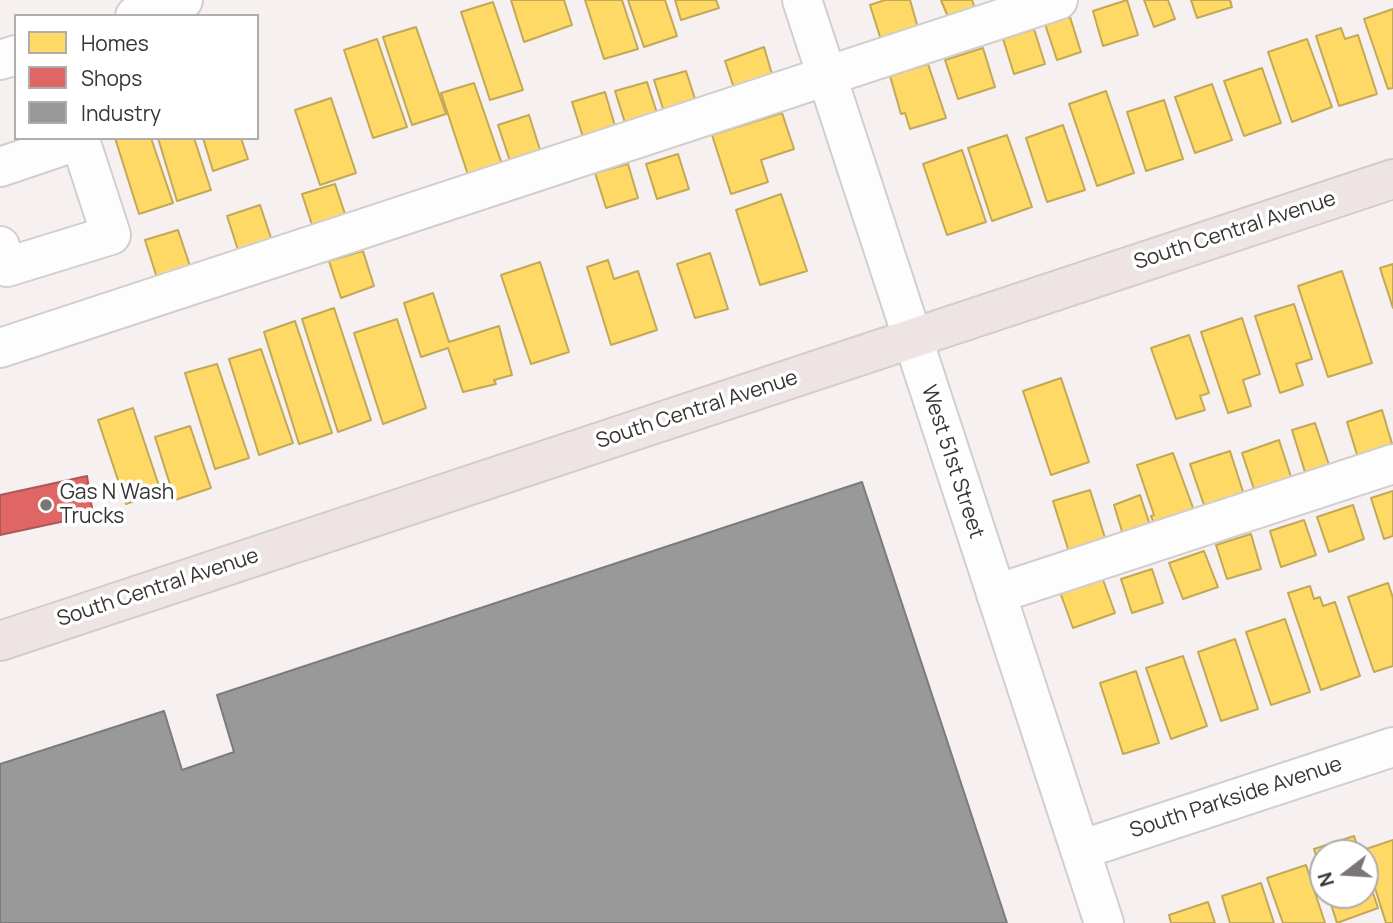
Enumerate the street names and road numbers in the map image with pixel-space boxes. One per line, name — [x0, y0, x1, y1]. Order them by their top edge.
street label: South Central Avenue — [1131, 186, 1339, 276]
street label: South Central Avenue — [593, 365, 801, 455]
street label: West 51st Street — [915, 382, 989, 542]
street label: South Central Avenue — [54, 543, 262, 633]
street label: South Parkside Avenue — [1127, 752, 1345, 844]

